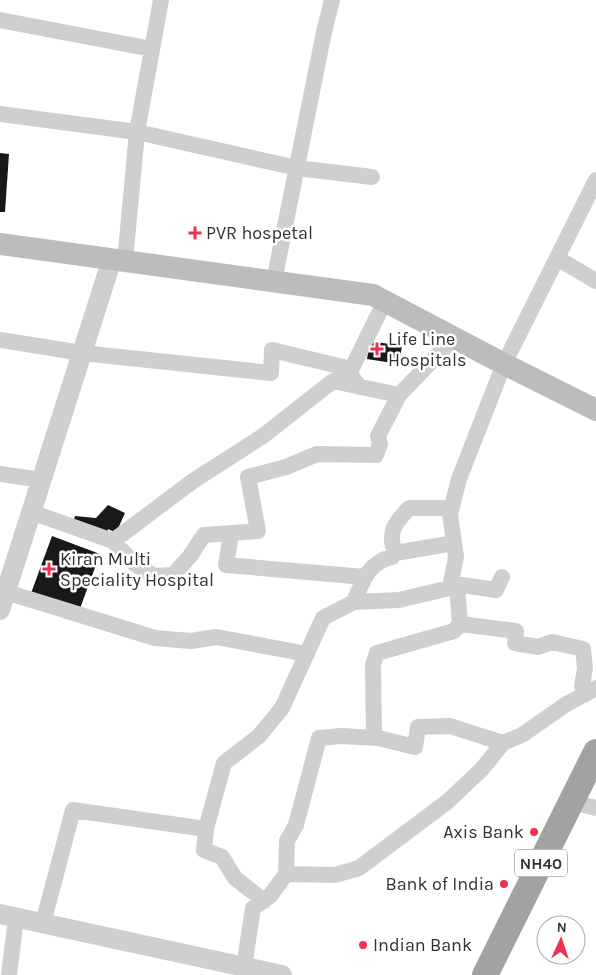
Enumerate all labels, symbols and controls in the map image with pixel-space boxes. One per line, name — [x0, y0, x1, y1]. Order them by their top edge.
place label: PVR hospetal — [206, 222, 313, 244]
marker: PVR hospetal — [188, 226, 202, 240]
place label: Life Line Hospitals — [388, 328, 466, 371]
marker: Life Line Hospitals — [370, 342, 384, 356]
place label: Kiran Multi Speciality Hospital — [60, 548, 214, 591]
marker: Kiran Multi Speciality Hospital — [42, 562, 56, 576]
place label: Axis Bank — [443, 821, 524, 843]
marker: Axis Bank — [528, 826, 540, 838]
road number: NH40 — [515, 850, 567, 876]
place label: Bank of India — [386, 873, 494, 895]
marker: Bank of India — [498, 878, 510, 890]
north arrow — [536, 915, 586, 965]
text: N — [556, 919, 567, 936]
place label: Indian Bank — [373, 934, 472, 956]
marker: Indian Bank — [357, 939, 369, 951]

